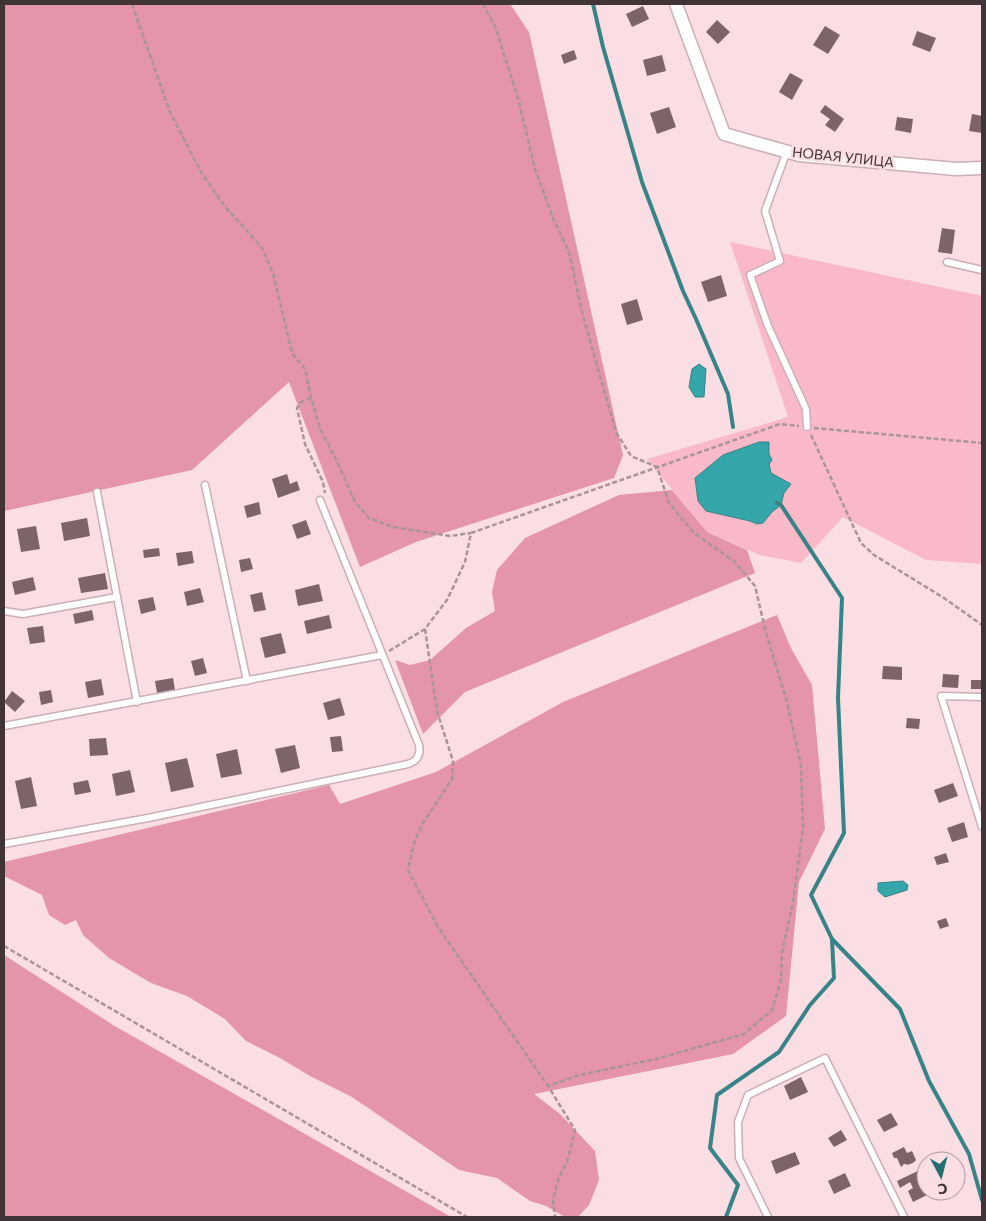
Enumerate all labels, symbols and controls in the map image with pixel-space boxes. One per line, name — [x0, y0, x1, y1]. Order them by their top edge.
street label: НОВАЯ УЛИЦА — [791, 143, 895, 170]
north arrow — [916, 1151, 966, 1201]
text: С — [937, 1180, 948, 1198]

